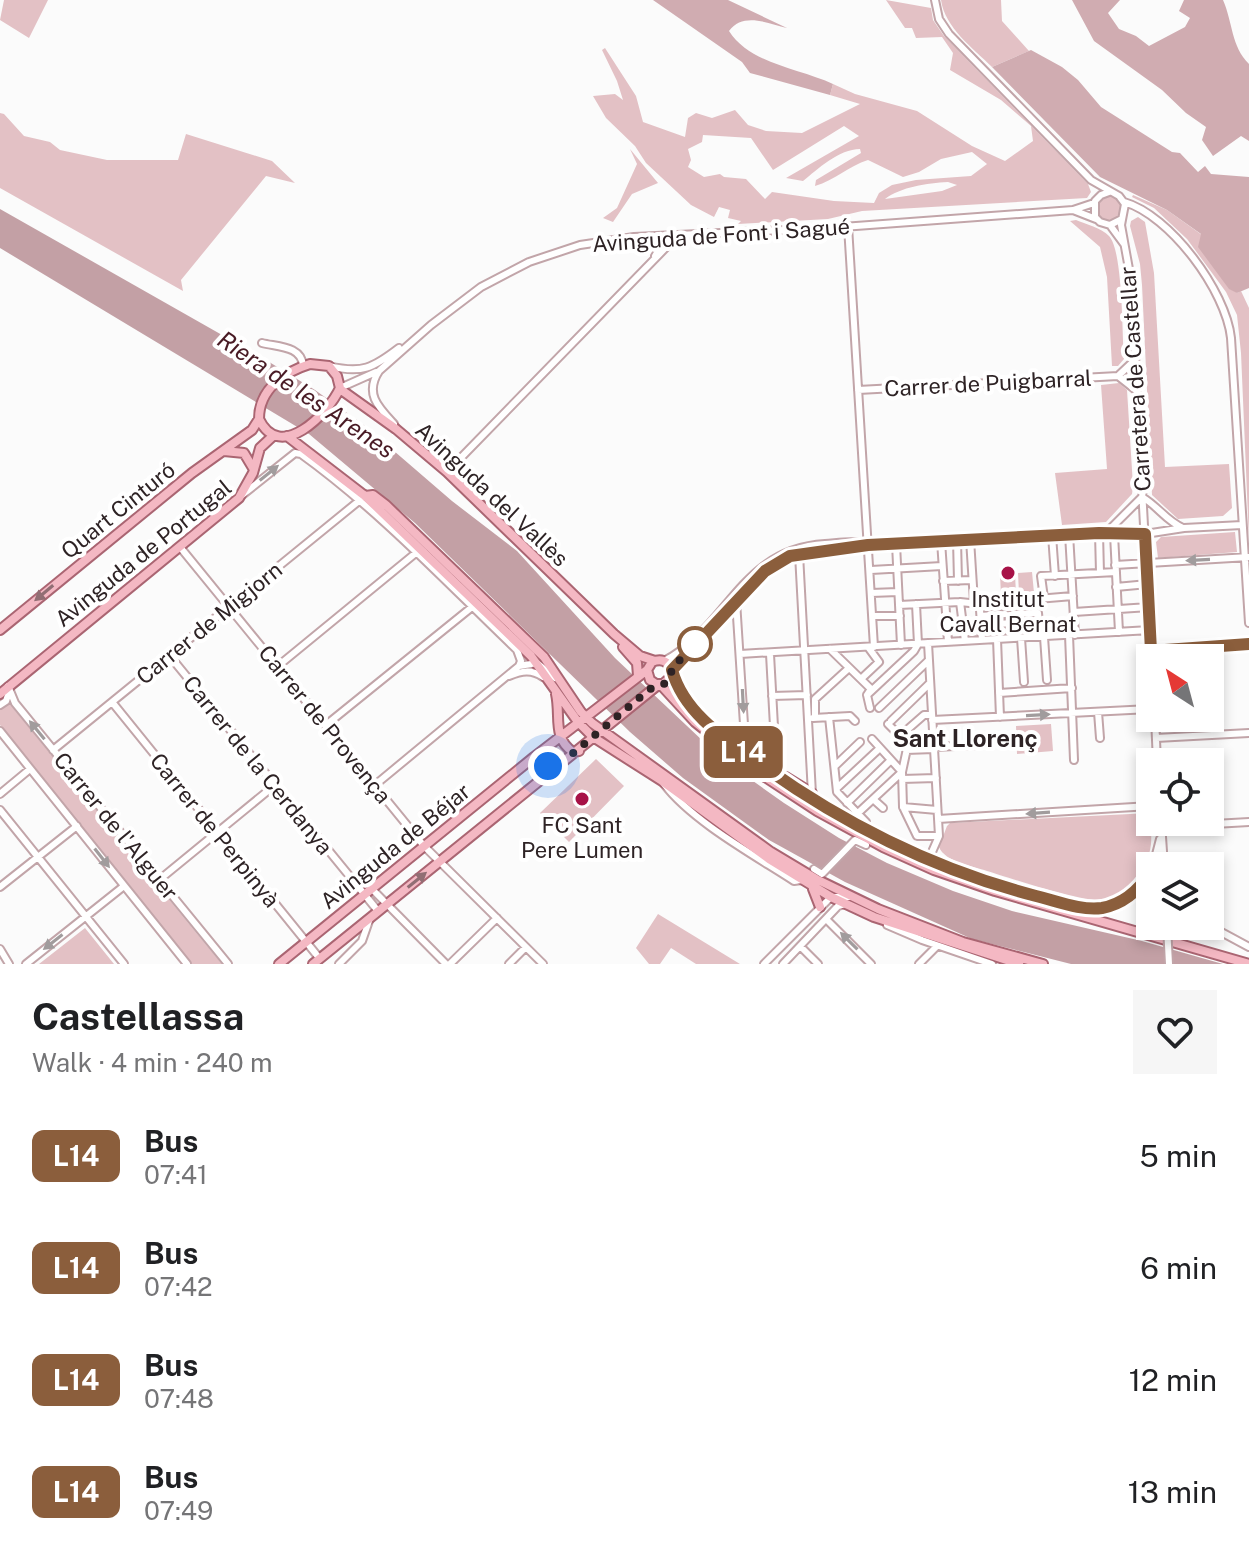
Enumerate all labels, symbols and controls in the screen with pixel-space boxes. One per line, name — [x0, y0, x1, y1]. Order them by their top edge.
street label: Avinguda de Font i Sagué — [591, 213, 851, 257]
street label: Carretera de Castellar — [1114, 266, 1156, 492]
water label: Riera de les Arenes — [213, 325, 401, 464]
street label: Carrer de Puigbarral — [884, 365, 1092, 401]
street label: Avinguda del Vallès — [410, 417, 574, 571]
street label: Quart Cinturó — [56, 456, 180, 564]
one-way arrow — [259, 465, 279, 482]
street label: Avinguda de Portugal — [50, 474, 236, 632]
one-way arrow — [1185, 553, 1210, 566]
street label: Carrer de Migjorn — [131, 556, 287, 690]
marker: Institut Cavall Bernat — [999, 564, 1017, 582]
one-way arrow — [35, 584, 55, 601]
place label: Institut Cavall Bernat — [940, 586, 1076, 637]
unlabelled marker — [678, 627, 712, 661]
street label: Carrer de Provença — [253, 640, 397, 808]
north arrow — [1136, 644, 1224, 732]
map controls — [1136, 644, 1224, 940]
street label: Carrer de la Cerdanya — [178, 670, 338, 860]
one-way arrow — [736, 689, 749, 714]
one-way arrow — [1026, 708, 1051, 721]
one-way arrow — [30, 720, 46, 740]
district label: Sant Llorenç — [892, 724, 1038, 753]
line badge: L14 — [697, 726, 789, 778]
text: L14 — [720, 735, 766, 768]
your location — [528, 746, 568, 786]
street label: Carrer de l'Alguer — [49, 747, 183, 905]
street label: Carrer de Perpinyà — [145, 748, 285, 912]
button: locate — [1136, 748, 1224, 836]
street label: Avinguda de Béjar — [315, 778, 475, 914]
marker: FC Sant Pere Lumen — [573, 790, 591, 808]
one-way arrow — [1025, 807, 1050, 820]
place label: FC Sant Pere Lumen — [521, 812, 643, 863]
one-way arrow — [93, 847, 109, 868]
button: layers — [1136, 852, 1224, 940]
one-way arrow — [407, 872, 427, 889]
one-way arrow — [840, 933, 859, 951]
one-way arrow — [43, 934, 63, 950]
button: heart — [1133, 990, 1217, 1074]
text: Castellassa — [32, 994, 244, 1039]
text: Walk · 4 min · 240 m — [32, 1047, 273, 1078]
text: Bus — [144, 1123, 198, 1159]
text: 5 min — [1140, 1138, 1217, 1174]
text: L14 — [53, 1139, 99, 1172]
text: 07:41 — [144, 1159, 208, 1190]
text: Bus — [144, 1235, 198, 1271]
text: 6 min — [1140, 1250, 1217, 1286]
text: L14 — [53, 1251, 99, 1284]
text: 07:42 — [144, 1271, 213, 1302]
text: Bus — [144, 1347, 198, 1383]
text: 12 min — [1129, 1362, 1217, 1398]
text: L14 — [53, 1363, 99, 1396]
text: 07:48 — [144, 1383, 214, 1414]
text: Bus — [144, 1459, 198, 1495]
text: 13 min — [1128, 1474, 1217, 1510]
text: L14 — [53, 1475, 99, 1508]
text: 07:49 — [144, 1495, 213, 1526]

